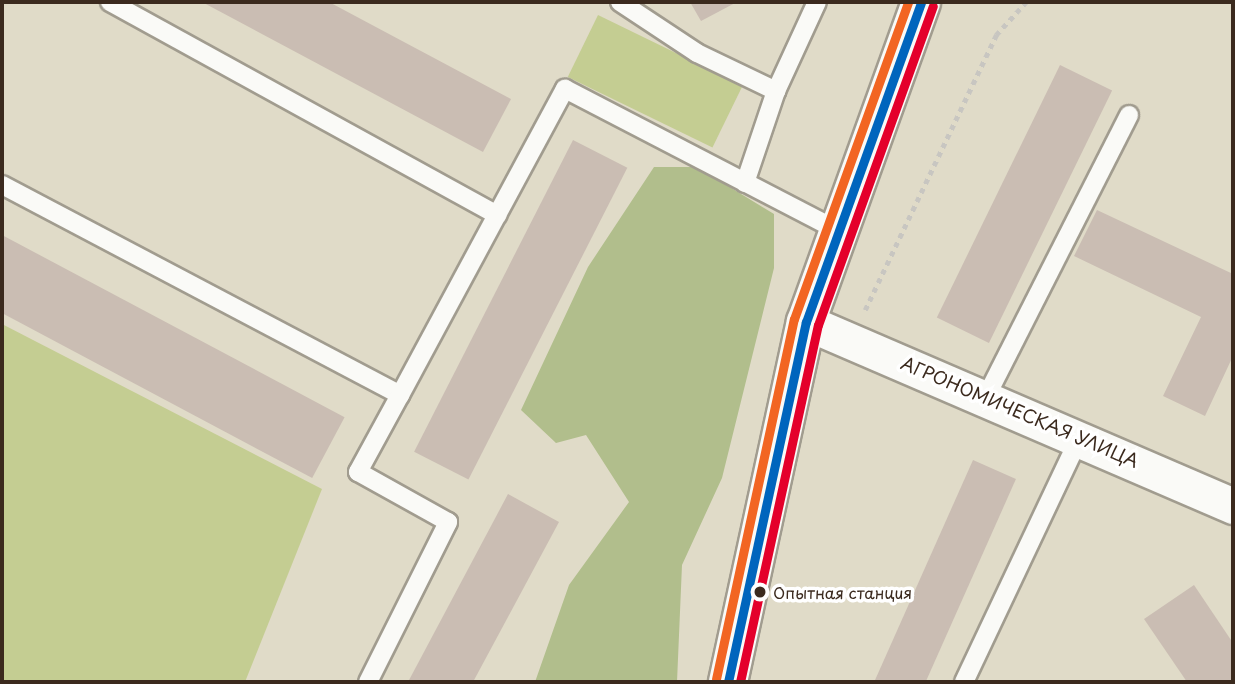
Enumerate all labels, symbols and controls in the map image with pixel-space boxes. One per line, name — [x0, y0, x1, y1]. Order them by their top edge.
street label: АГРОНОМИЧЕСКАЯ УЛИЦА — [898, 352, 1142, 472]
place label: Опытная станция — [773, 582, 912, 602]
marker: Опытная станция — [753, 585, 767, 599]

